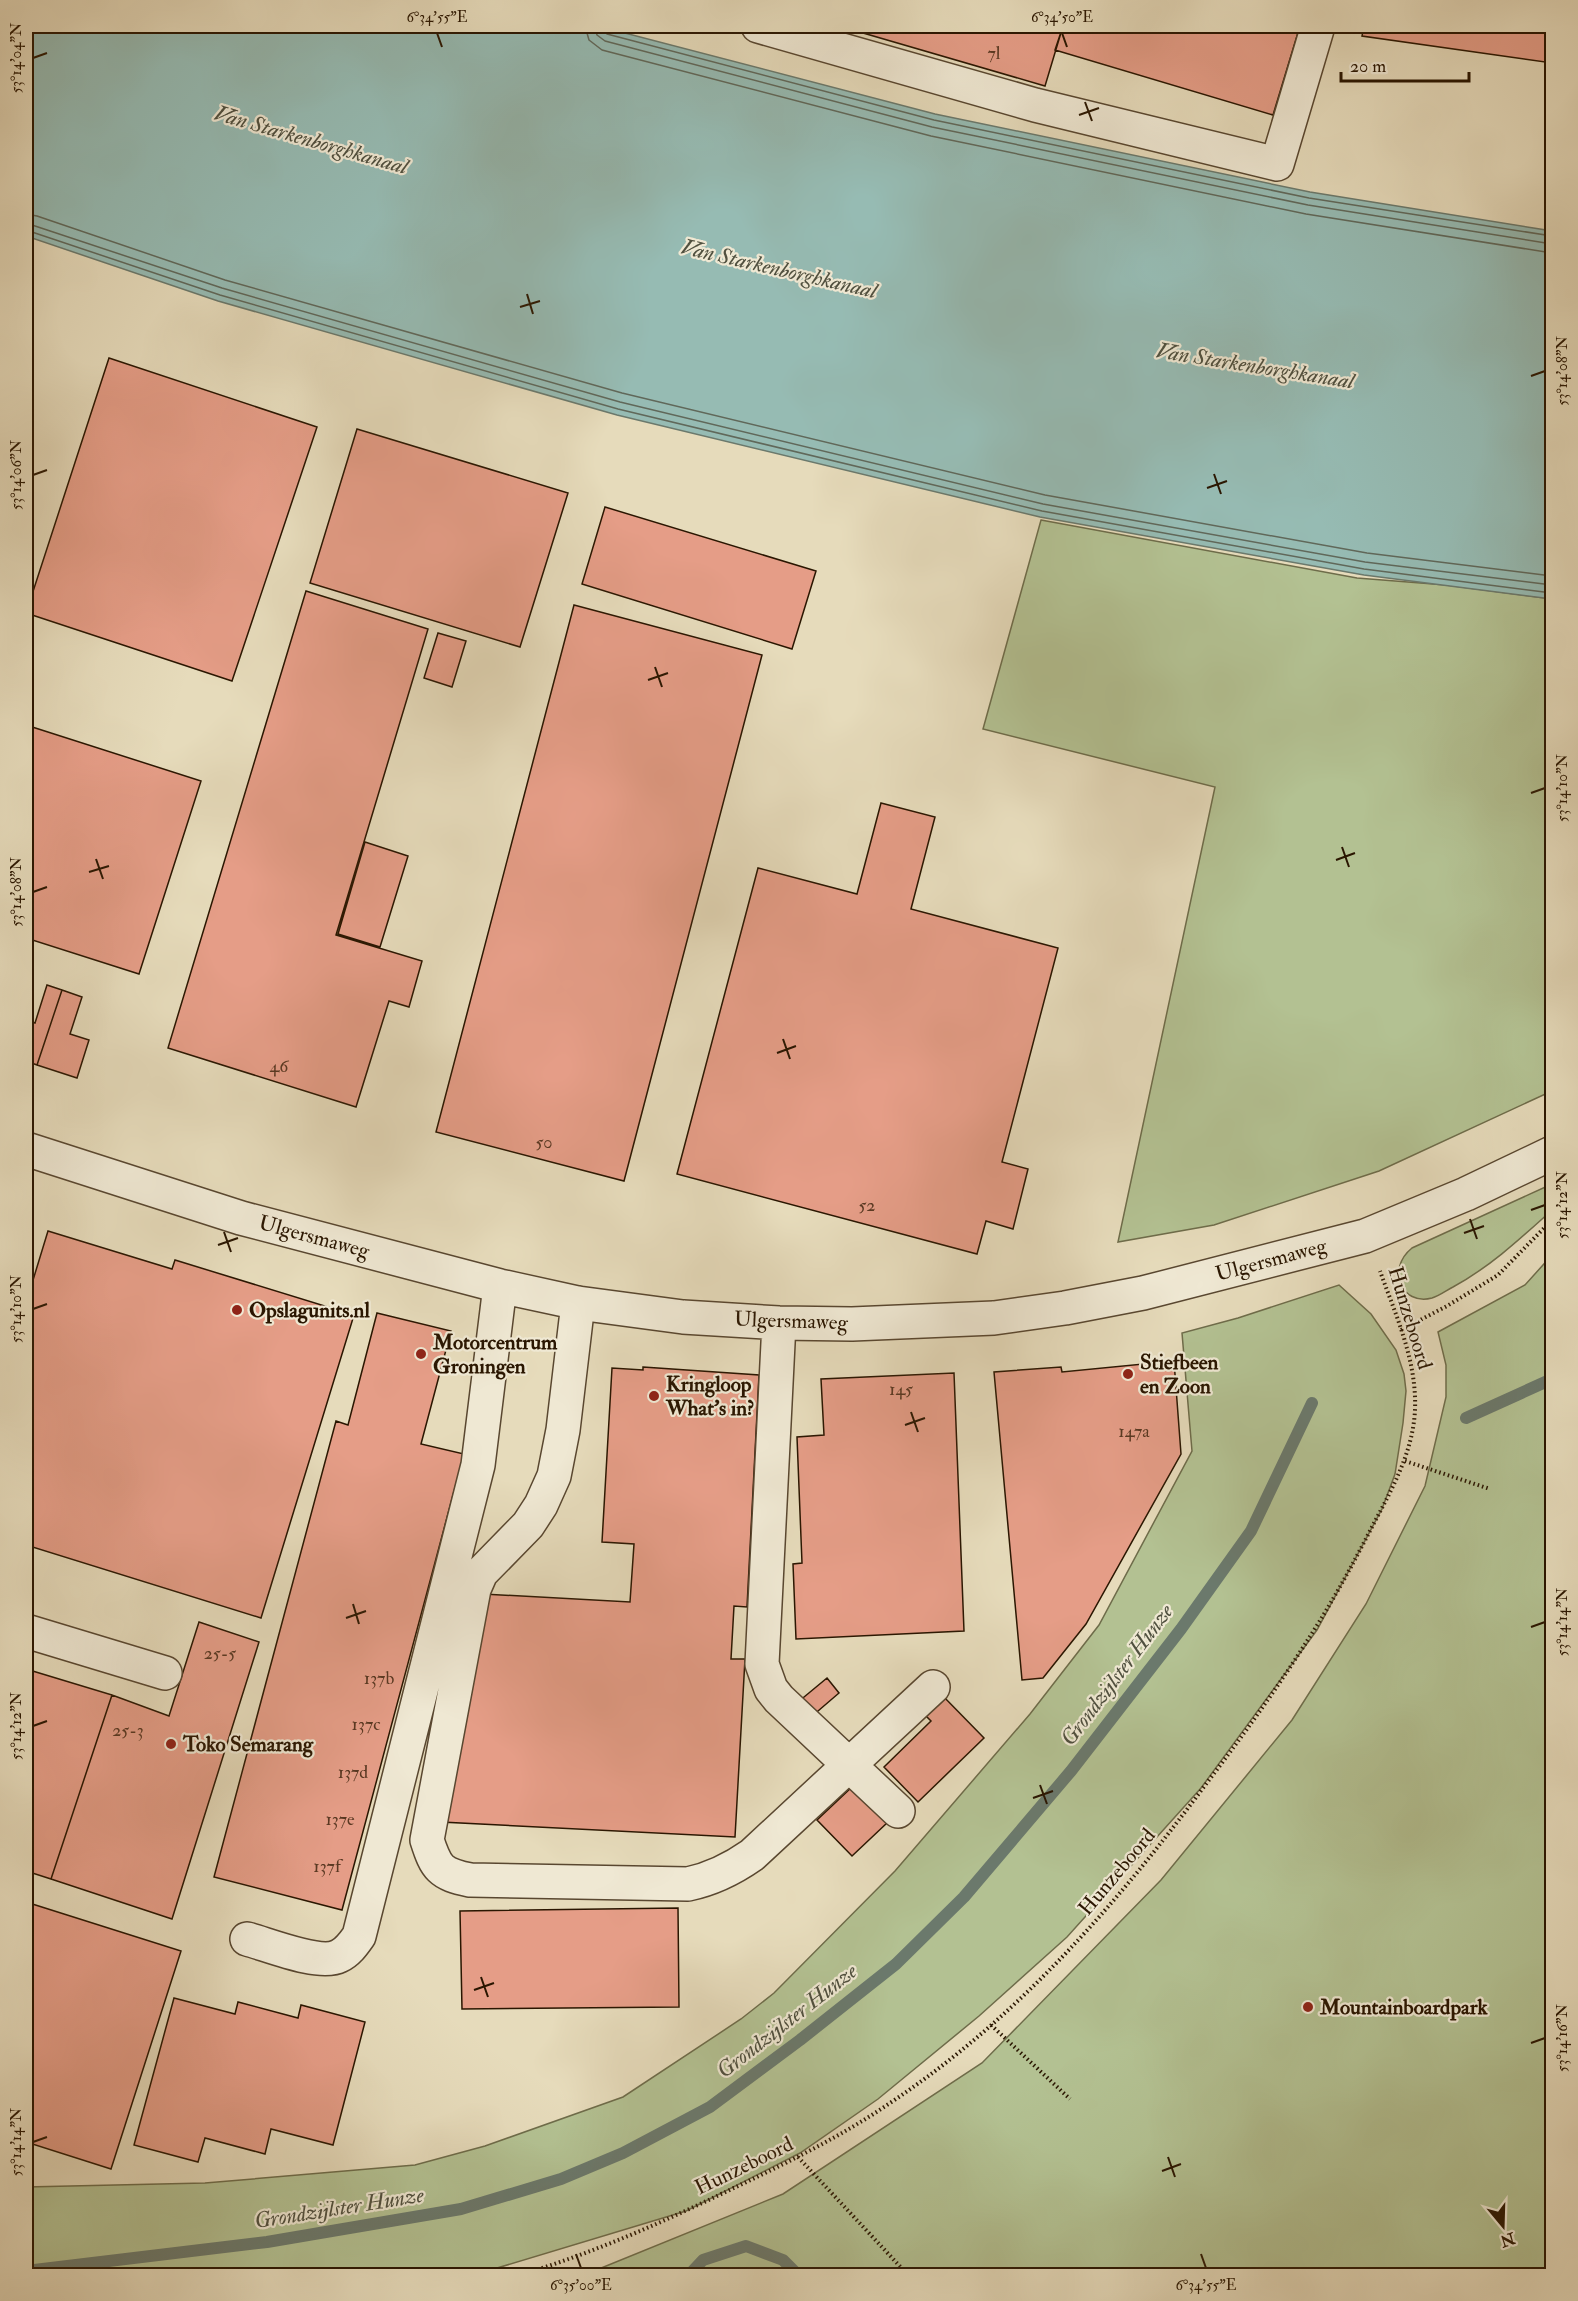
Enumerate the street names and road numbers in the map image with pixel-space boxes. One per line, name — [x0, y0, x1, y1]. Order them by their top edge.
street label: Ulgersmaweg — [256, 1209, 373, 1265]
street label: Ulgersmaweg — [1213, 1232, 1330, 1288]
street label: Hunzeboord — [1382, 1263, 1439, 1373]
street label: Ulgersmaweg — [734, 1306, 849, 1336]
street label: Hunzeboord — [1073, 1822, 1162, 1921]
street label: Hunzeboord — [690, 2130, 798, 2201]

